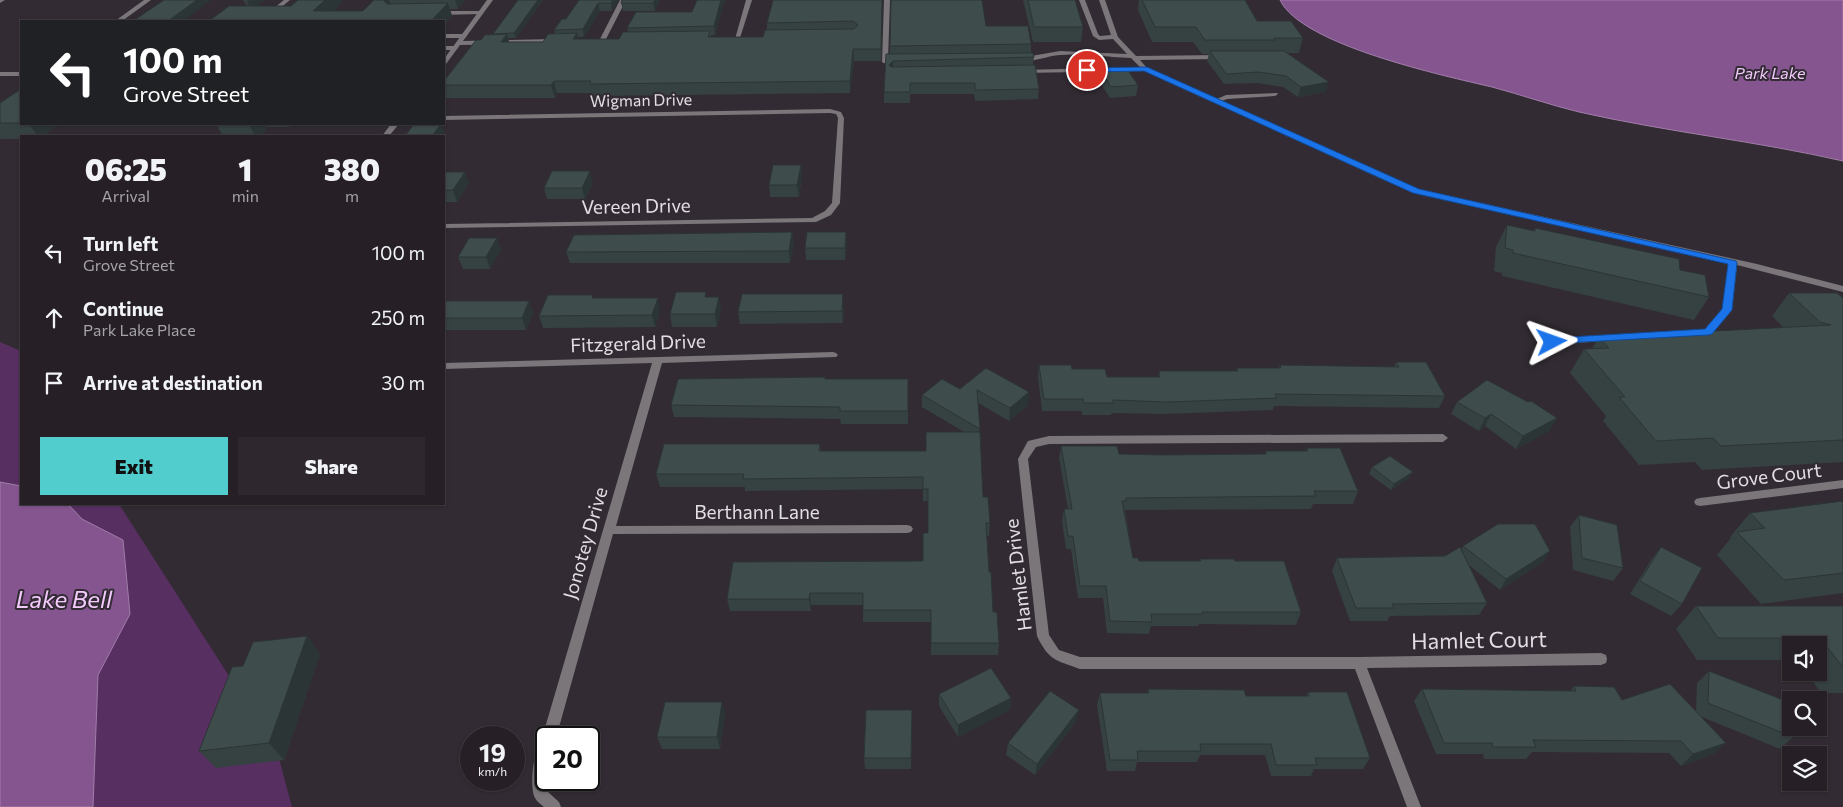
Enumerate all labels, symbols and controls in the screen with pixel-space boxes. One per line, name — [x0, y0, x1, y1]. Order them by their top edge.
text: 100 m — [123, 37, 223, 80]
icon: left — [40, 40, 105, 105]
pin — [1066, 49, 1108, 91]
icon: arrive — [1073, 56, 1101, 84]
water label: Park Lake — [1735, 63, 1806, 82]
text: Grove Street — [123, 80, 249, 107]
street label: Wigman Drive — [590, 89, 692, 110]
text: 06:25 — [85, 150, 167, 187]
text: 1 — [238, 150, 252, 187]
text: 380 — [324, 150, 380, 187]
text: Arrival — [102, 186, 150, 205]
text: min — [232, 186, 259, 205]
text: m — [345, 186, 359, 205]
street label: Vereen Drive — [581, 193, 691, 218]
text: Turn left — [83, 232, 158, 255]
icon: left — [40, 239, 68, 267]
text: 100 m — [372, 241, 425, 264]
text: Grove Street — [83, 255, 175, 274]
text: Continue — [83, 297, 163, 320]
icon: ahead — [40, 304, 68, 332]
text: 250 m — [371, 306, 425, 329]
position arrow — [1525, 315, 1577, 367]
text: Park Lake Place — [83, 320, 196, 339]
street label: Fitzgerald Drive — [570, 329, 706, 356]
icon: arrive — [40, 369, 68, 397]
text: Arrive at destination — [83, 371, 263, 394]
text: 30 m — [382, 371, 425, 394]
button: Exit — [40, 437, 228, 495]
button: Share — [238, 437, 425, 495]
street label: Grove Court — [1715, 458, 1823, 493]
street label: Jonotey Drive — [558, 484, 612, 602]
street label: Berthann Lane — [694, 500, 820, 523]
street label: Hamlet Drive — [999, 518, 1036, 632]
water label: Lake Bell — [16, 584, 113, 613]
street label: Hamlet Court — [1411, 625, 1547, 654]
map controls — [1782, 636, 1827, 791]
button: sound — [1782, 636, 1827, 681]
button: search — [1782, 691, 1827, 736]
speed limit sign: 20 — [535, 726, 600, 791]
text: 19 — [479, 737, 506, 767]
button: layers — [1782, 746, 1827, 791]
text: km/h — [478, 764, 507, 778]

